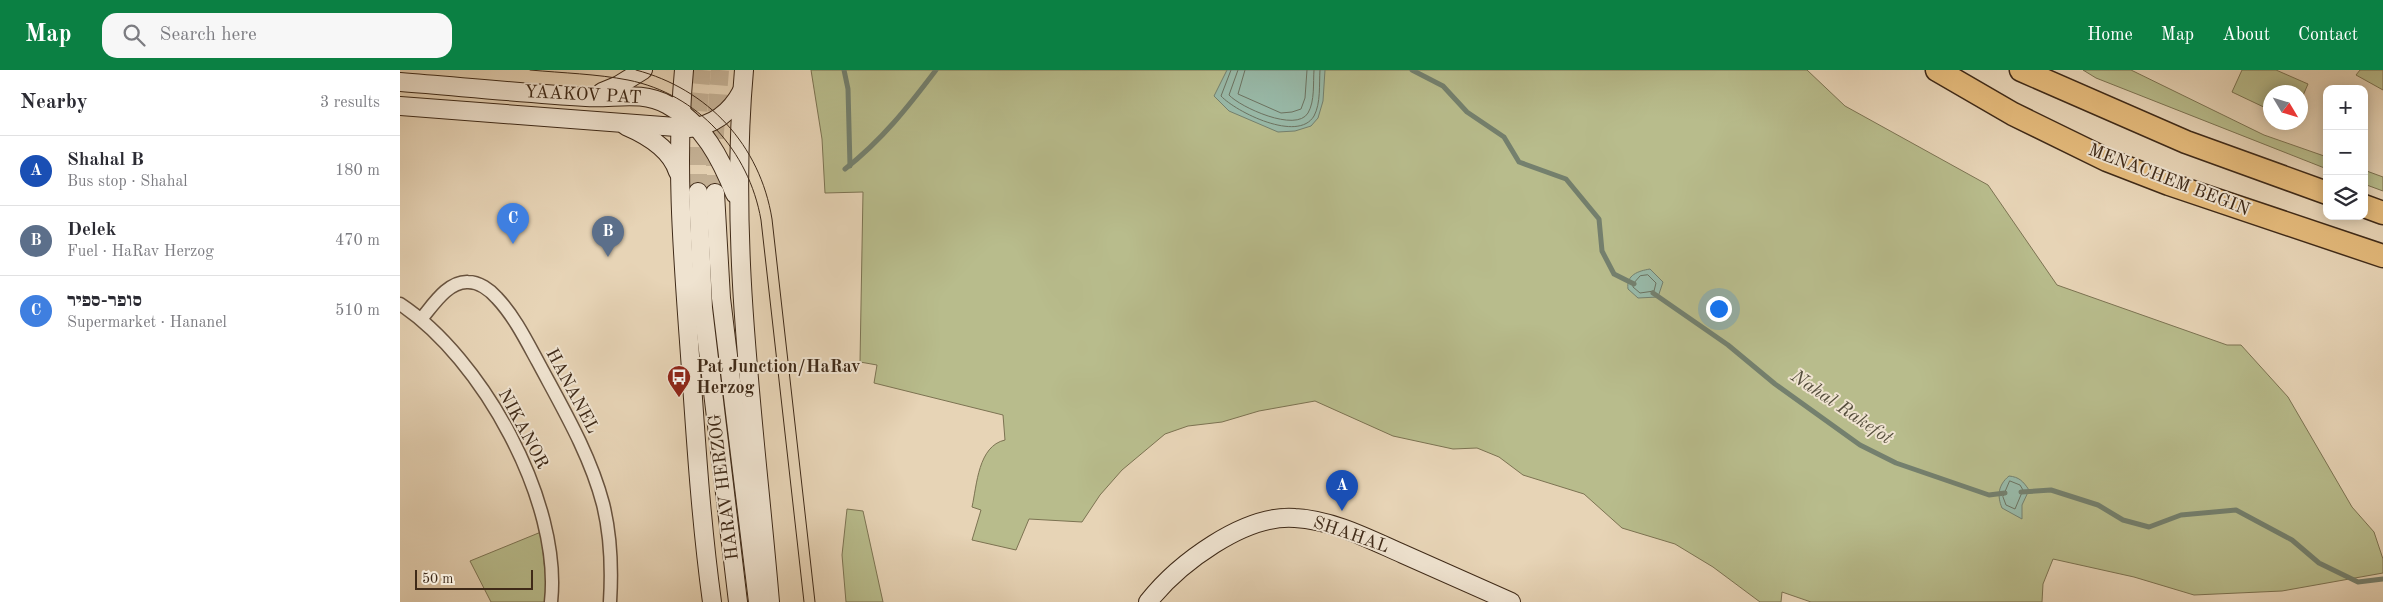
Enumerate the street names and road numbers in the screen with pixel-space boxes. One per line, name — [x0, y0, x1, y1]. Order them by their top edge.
street label: YAAKOV PAT — [524, 83, 642, 107]
street label: MENACHEM BEGIN — [2086, 141, 2252, 219]
street label: HANANEL — [542, 346, 602, 436]
street label: NIKANOR — [494, 386, 552, 472]
street label: HARAV HERZOG — [706, 413, 742, 561]
street label: SHAHAL — [1311, 514, 1391, 556]

